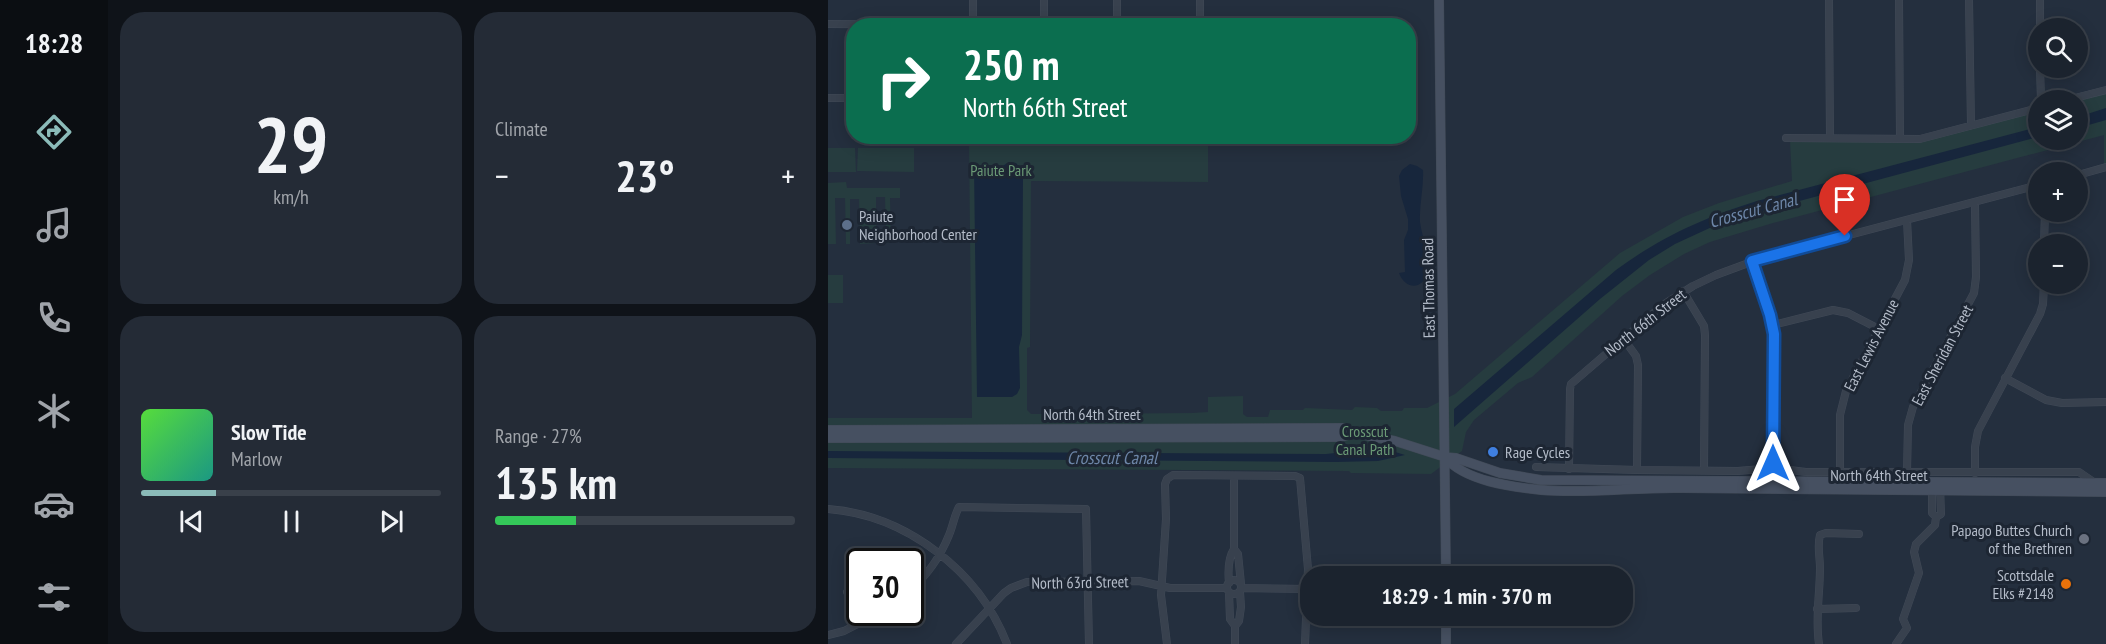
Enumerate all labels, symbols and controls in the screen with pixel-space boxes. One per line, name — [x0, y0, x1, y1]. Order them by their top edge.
map controls — [2028, 18, 2088, 294]
button: search — [2028, 18, 2088, 78]
text: 18:28 — [25, 26, 83, 60]
text: 250 m — [963, 37, 1060, 92]
icon: right — [864, 42, 942, 120]
text: North 66th Street — [963, 90, 1127, 124]
button: layers — [2028, 90, 2088, 150]
text: 29 — [254, 94, 328, 195]
icon: directions — [33, 111, 75, 153]
text: Climate — [495, 116, 548, 142]
text: 23° — [615, 146, 675, 204]
text: − — [495, 154, 509, 197]
text: + — [781, 154, 795, 197]
park label: Paiute Park — [970, 160, 1033, 180]
button: + — [2028, 162, 2088, 222]
pin — [1819, 174, 1870, 236]
icon: arrive — [1828, 183, 1861, 216]
text: km/h — [273, 184, 309, 210]
water label: Crosscut Canal — [1706, 187, 1801, 233]
icon: music — [33, 204, 75, 246]
place label: Paiute Neighborhood Center — [859, 206, 977, 244]
marker: Paiute Neighborhood Center — [840, 218, 854, 232]
button: − — [2028, 234, 2088, 294]
street label: East Thomas Road — [1417, 238, 1439, 338]
street label: North 66th Street — [1600, 284, 1690, 360]
street label: East Lewis Avenue — [1839, 296, 1903, 394]
icon: phone — [33, 297, 75, 339]
street label: East Sheridan Street — [1907, 300, 1977, 409]
icon: climate — [33, 390, 75, 432]
street label: North 64th Street — [1043, 404, 1141, 424]
text: Slow Tide — [231, 418, 307, 446]
park label: Crosscut Canal Path — [1336, 421, 1394, 459]
text: Range · 27% — [495, 423, 582, 449]
position arrow — [1741, 431, 1805, 495]
place label: Rage Cycles — [1505, 442, 1570, 462]
marker: Rage Cycles — [1486, 445, 1500, 459]
text: Marlow — [231, 446, 282, 472]
water label: Crosscut Canal — [1067, 446, 1159, 469]
text: 135 km — [495, 453, 617, 511]
street label: North 64th Street — [1830, 465, 1928, 485]
icon: car — [33, 483, 75, 525]
icon: previous — [175, 505, 208, 538]
icon: pause — [275, 505, 308, 538]
icon: next — [375, 505, 408, 538]
place label: Papago Buttes Church of the Brethren — [1951, 520, 2072, 558]
marker: Papago Buttes Church of the Brethren — [2077, 532, 2091, 546]
speed limit sign: 30 — [846, 548, 924, 626]
place label: Scottsdale Elks #2148 — [1992, 565, 2054, 603]
street label: North 63rd Street — [1031, 571, 1129, 593]
icon: filters — [33, 576, 75, 618]
marker: Scottsdale Elks #2148 — [2059, 577, 2073, 591]
text: 18:29 · 1 min · 370 m — [1381, 582, 1552, 610]

